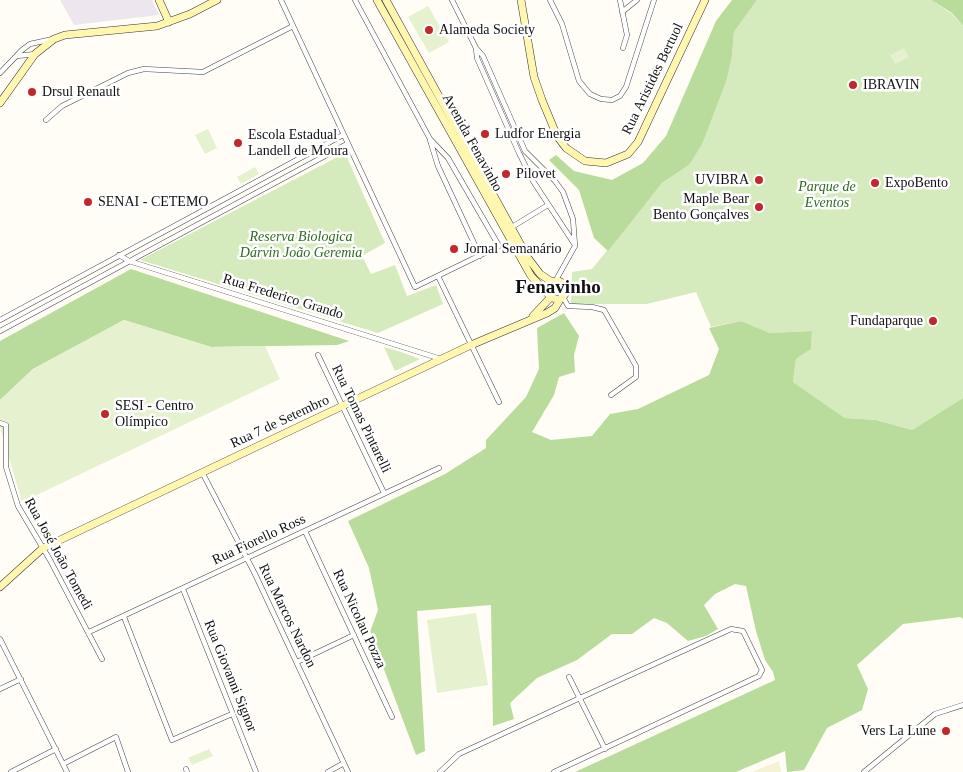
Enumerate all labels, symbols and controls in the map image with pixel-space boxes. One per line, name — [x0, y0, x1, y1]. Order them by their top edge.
street label: Rua Aristides Bertuol — [619, 20, 687, 138]
place label: Alameda Society — [439, 22, 535, 38]
marker: Alameda Society — [423, 24, 435, 36]
place label: IBRAVIN — [863, 77, 920, 93]
marker: IBRAVIN — [847, 79, 859, 91]
place label: Drsul Renault — [42, 84, 120, 100]
marker: Drsul Renault — [26, 86, 38, 98]
street label: Avenida Fenavinho — [438, 91, 506, 195]
place label: Ludfor Energia — [495, 126, 581, 142]
place label: Escola Estadual Landell de Moura — [248, 127, 348, 160]
marker: Ludfor Energia — [479, 128, 491, 140]
marker: Escola Estadual Landell de Moura — [232, 137, 244, 149]
place label: Pilovet — [516, 166, 556, 182]
marker: Pilovet — [500, 168, 512, 180]
place label: UVIBRA — [695, 172, 749, 188]
marker: UVIBRA — [753, 174, 765, 186]
place label: ExpoBento — [885, 175, 948, 191]
marker: ExpoBento — [869, 177, 881, 189]
park label: Parque de Eventos — [798, 179, 856, 212]
place label: Maple Bear Bento Gonçalves — [653, 191, 749, 223]
place label: SENAI - CETEMO — [98, 194, 208, 210]
marker: SENAI - CETEMO — [82, 196, 94, 208]
marker: Maple Bear Bento Gonçalves — [753, 201, 765, 213]
park label: Reserva Biologica Dárvin João Geremia — [240, 229, 362, 262]
place label: Jornal Semanário — [464, 241, 562, 257]
marker: Jornal Semanário — [448, 243, 460, 255]
street label: Rua Frederico Grando — [221, 271, 345, 323]
district label: Fenavinho — [515, 277, 601, 299]
place label: Fundaparque — [850, 313, 923, 329]
marker: Fundaparque — [927, 315, 939, 327]
street label: Rua Tomas Pintarelli — [328, 362, 394, 476]
street label: Rua 7 de Setembro — [228, 392, 332, 452]
place label: SESI - Centro Olímpico — [115, 398, 194, 431]
marker: SESI - Centro Olímpico — [99, 408, 111, 420]
street label: Rua José João Tomedi — [20, 495, 96, 613]
street label: Rua Fiorello Ross — [210, 511, 308, 569]
street label: Rua Marcos Nardon — [255, 561, 319, 671]
street label: Rua Nicolau Pozza — [329, 567, 389, 671]
street label: Rua Giovanni Signor — [200, 618, 260, 734]
place label: Vers La Lune — [861, 723, 936, 739]
marker: Vers La Lune — [940, 725, 952, 737]

